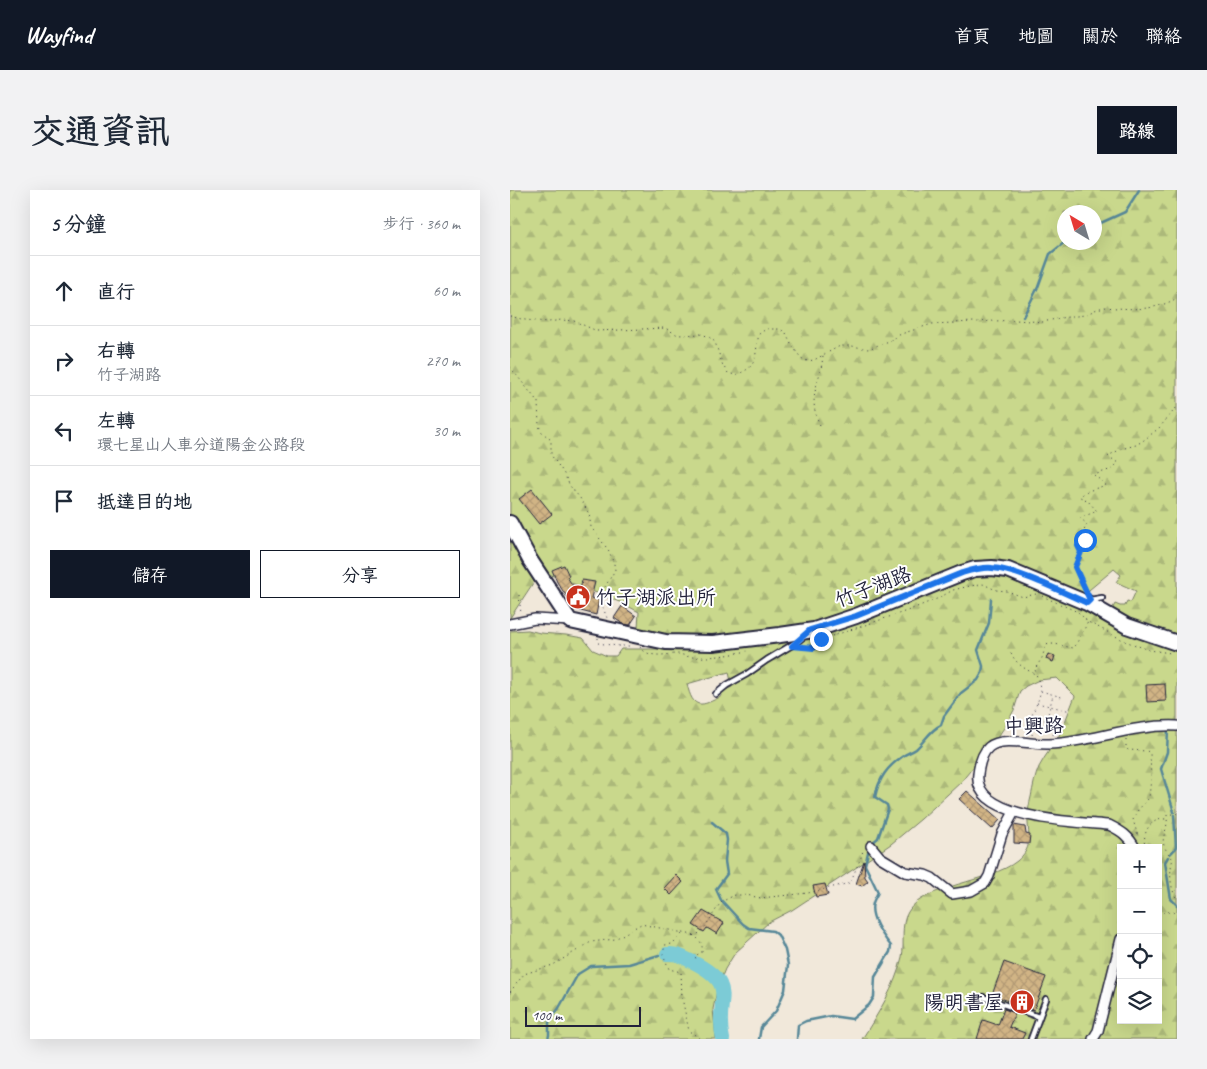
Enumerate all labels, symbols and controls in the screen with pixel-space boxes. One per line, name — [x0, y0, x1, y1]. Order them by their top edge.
text: Wayfind — [25, 20, 92, 50]
text: 首頁 — [954, 25, 990, 47]
text: 地圖 — [1018, 25, 1054, 47]
text: 關於 — [1082, 25, 1118, 47]
text: 聯絡 — [1146, 25, 1182, 47]
button: 路線 — [1097, 106, 1177, 154]
text: 交通資訊 — [30, 109, 170, 154]
north arrow — [1057, 205, 1102, 250]
text: 5 分鐘 — [50, 211, 106, 237]
text: 步行 · 360 m — [383, 214, 460, 234]
icon: ahead — [50, 277, 78, 305]
text: 直行 — [97, 280, 135, 304]
text: 60 m — [433, 281, 460, 301]
text: 右轉 — [97, 339, 135, 363]
icon: right — [50, 347, 78, 375]
text: 270 m — [426, 351, 460, 371]
text: 竹子湖路 — [97, 365, 161, 385]
text: 左轉 — [97, 409, 135, 433]
icon: left — [50, 417, 78, 445]
text: 30 m — [433, 421, 460, 441]
text: 環七星山人車分道陽金公路段 — [97, 435, 305, 455]
icon: arrive — [50, 487, 78, 515]
text: 抵達目的地 — [97, 490, 192, 514]
route start — [1074, 529, 1097, 552]
button: 儲存 — [50, 550, 250, 598]
button: 分享 — [260, 550, 460, 598]
street label: 竹子湖路 — [831, 561, 916, 613]
public building icon: 竹子湖派出所 — [565, 584, 591, 610]
place label: 竹子湖派出所 — [596, 585, 716, 610]
route end — [810, 628, 833, 651]
street label: 中興路 — [1004, 713, 1065, 739]
map controls — [1117, 844, 1162, 1024]
button: + — [1117, 844, 1162, 889]
button: − — [1117, 889, 1162, 934]
button: locate — [1117, 934, 1162, 979]
button: layers — [1117, 979, 1162, 1024]
building icon: 陽明書屋 — [1009, 989, 1035, 1015]
place label: 陽明書屋 — [924, 990, 1004, 1015]
scale bar — [525, 1004, 641, 1027]
text: 100 m — [532, 1007, 562, 1024]

